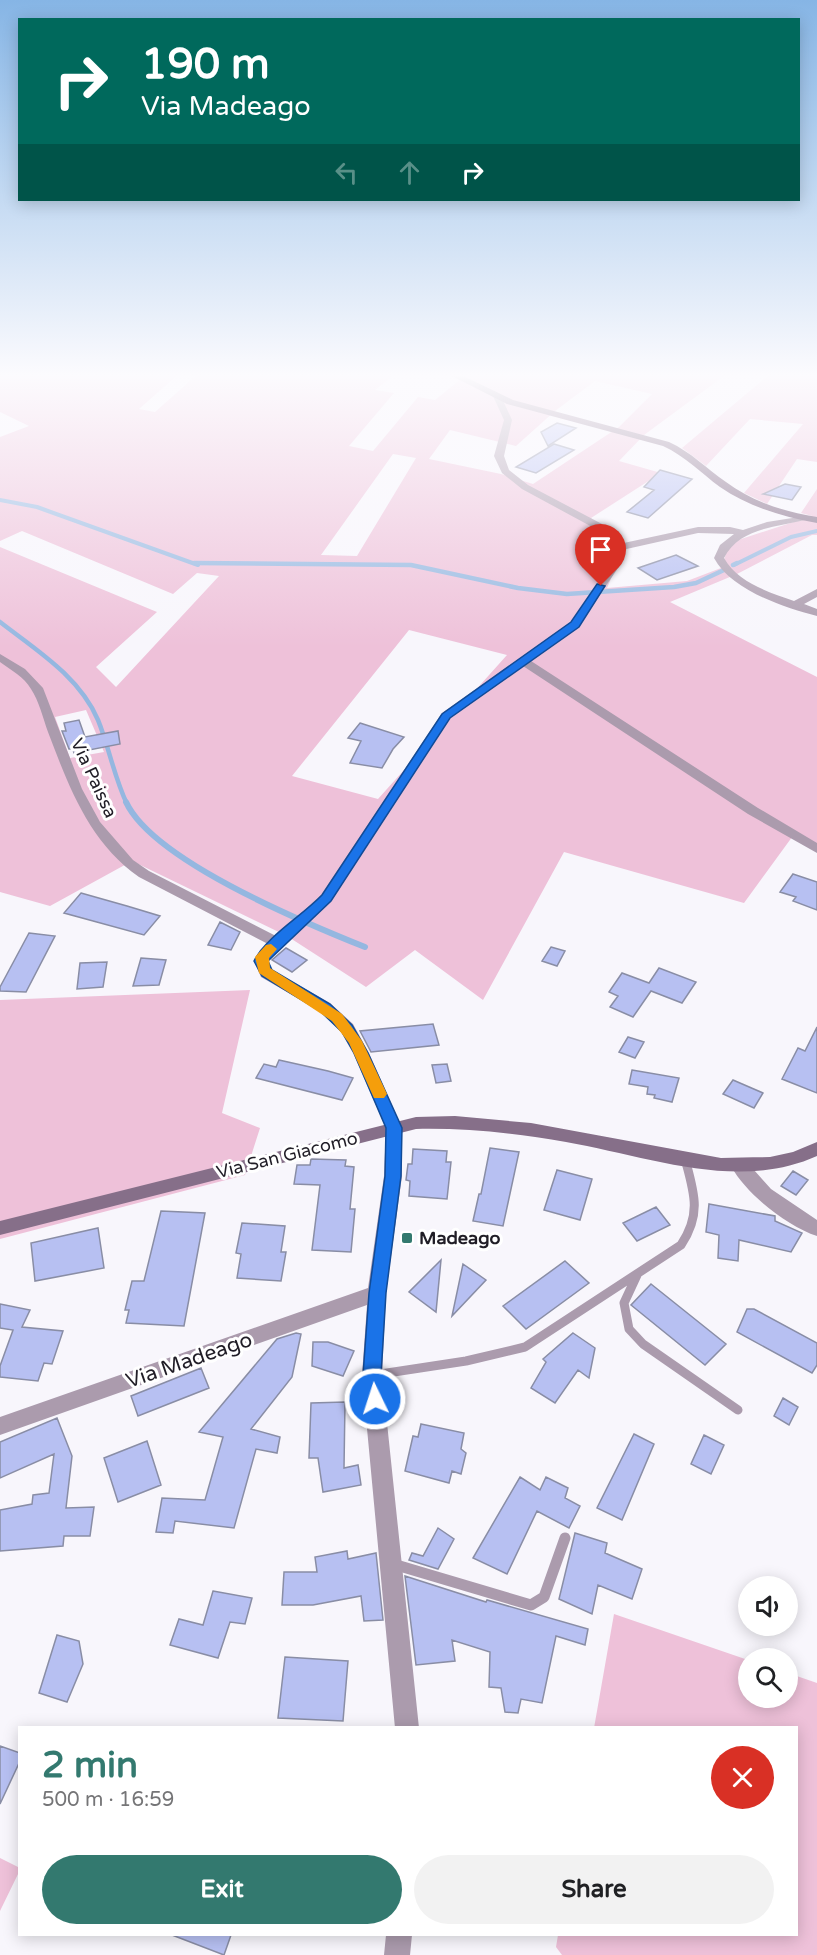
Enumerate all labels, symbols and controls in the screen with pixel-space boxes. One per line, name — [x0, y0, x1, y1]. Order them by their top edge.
text: 190 m — [141, 39, 270, 90]
icon: right — [42, 42, 120, 120]
text: Via Madeago — [141, 90, 311, 123]
icon: left — [330, 156, 363, 189]
icon: ahead — [393, 156, 426, 189]
icon: right — [456, 156, 489, 189]
pin — [575, 524, 626, 586]
icon: arrive — [584, 533, 617, 566]
street label: Via Paissa — [66, 735, 122, 821]
street label: Via San Giacomo — [214, 1127, 360, 1183]
place label: Madeago — [419, 1227, 501, 1249]
marker: Madeago — [400, 1231, 414, 1245]
street label: Via Madeago — [123, 1327, 256, 1394]
position arrow — [343, 1367, 407, 1431]
map controls — [738, 1576, 798, 1708]
button: sound — [738, 1576, 798, 1636]
button: search — [738, 1648, 798, 1708]
text: 2 min — [42, 1744, 138, 1787]
button: close — [711, 1746, 774, 1809]
text: 500 m · 16:59 — [42, 1788, 174, 1812]
button: Exit — [42, 1855, 402, 1924]
button: Share — [414, 1855, 774, 1924]

